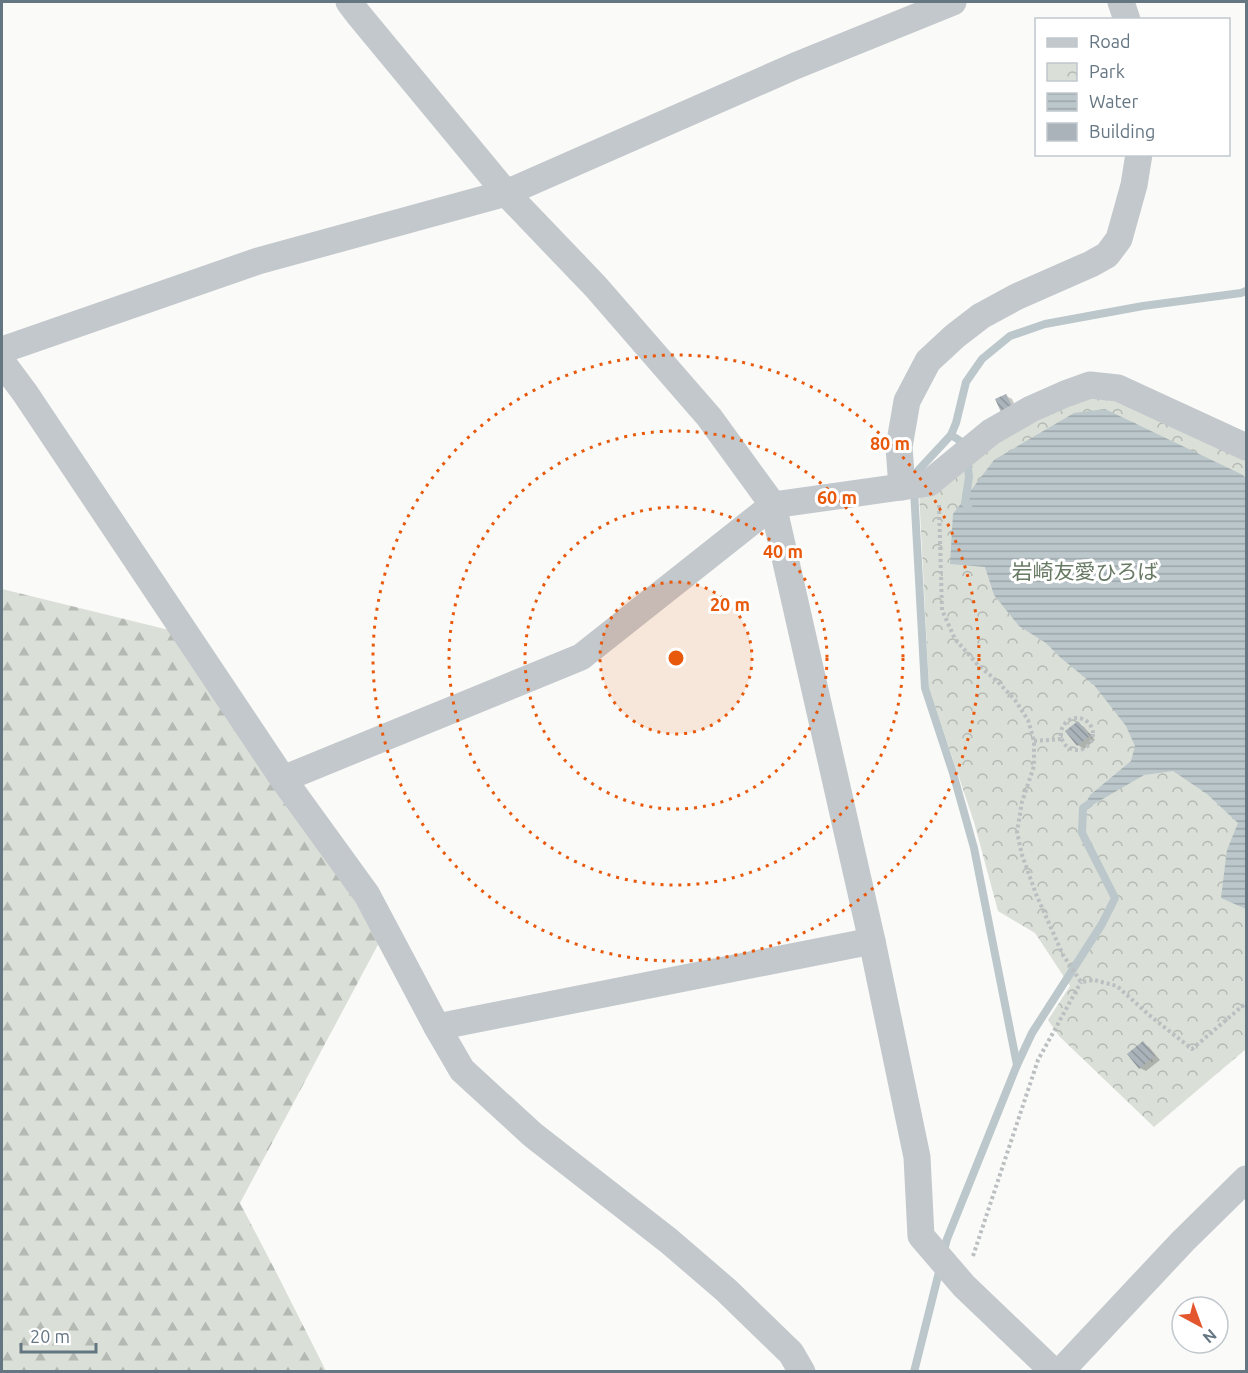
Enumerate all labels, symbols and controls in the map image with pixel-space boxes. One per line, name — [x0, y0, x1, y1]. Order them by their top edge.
legend — [1035, 18, 1230, 156]
text: Road — [1089, 31, 1131, 51]
text: Park — [1089, 61, 1125, 81]
text: Water — [1089, 91, 1139, 111]
text: Building — [1089, 121, 1155, 141]
text: 80 m — [870, 433, 910, 453]
text: 60 m — [817, 487, 857, 507]
text: 40 m — [763, 541, 803, 561]
park label: 岩崎友愛ひろば — [1012, 559, 1159, 583]
text: 20 m — [710, 594, 750, 614]
centre of rings — [666, 648, 686, 668]
north arrow — [1170, 1295, 1230, 1355]
scale bar — [21, 1316, 96, 1354]
text: 20 m — [30, 1326, 70, 1346]
text: N — [1199, 1326, 1220, 1347]

